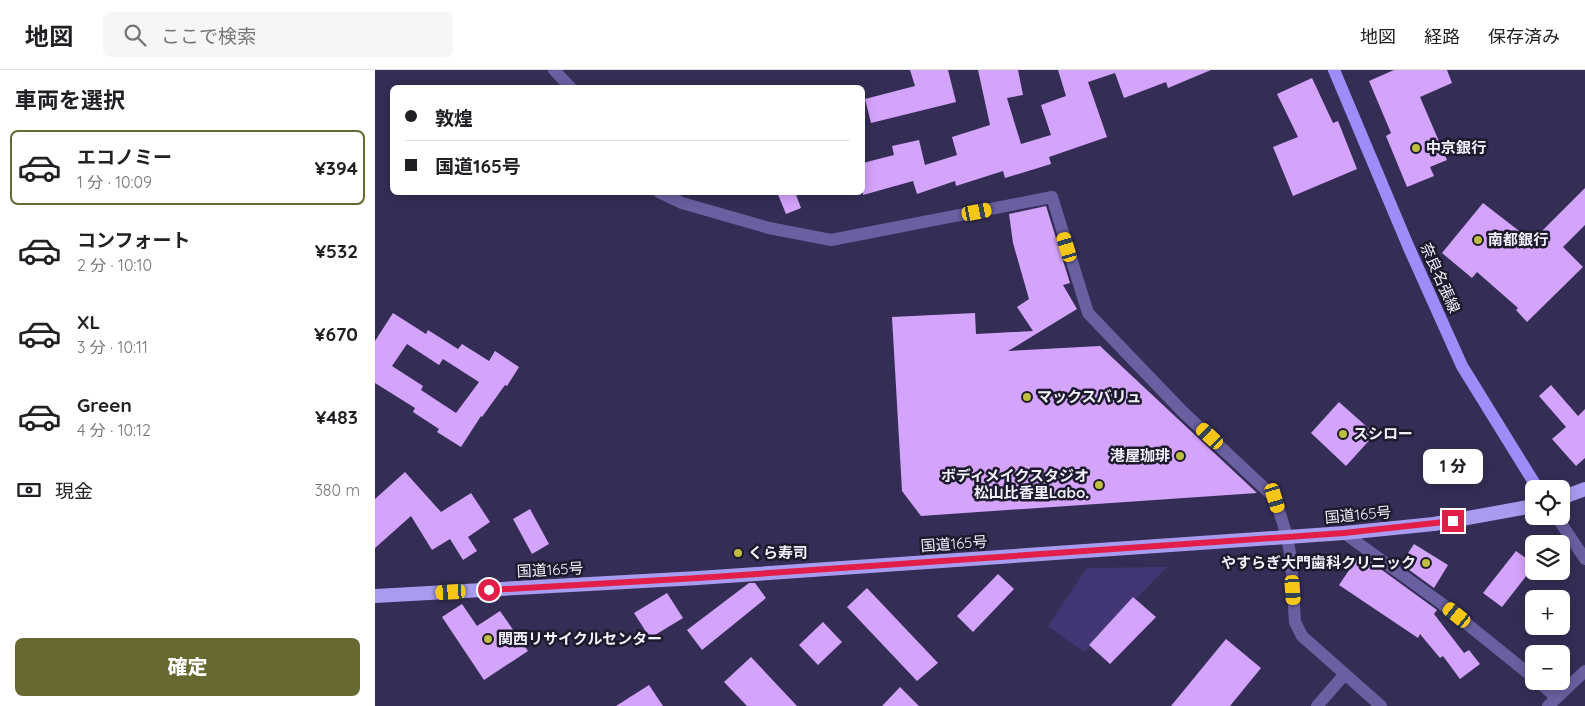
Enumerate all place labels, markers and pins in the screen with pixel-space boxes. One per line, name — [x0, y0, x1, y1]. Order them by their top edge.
place label: 中京銀行 — [1426, 138, 1486, 157]
marker: 中京銀行 — [1410, 142, 1422, 154]
place label: 南都銀行 — [1488, 230, 1548, 249]
marker: 南都銀行 — [1472, 234, 1484, 246]
place label: マックスバリュ — [1037, 387, 1142, 406]
marker: マックスバリュ — [1021, 391, 1033, 403]
place label: スシロー — [1353, 424, 1413, 443]
marker: スシロー — [1337, 428, 1349, 440]
place label: 港屋珈琲 — [1110, 446, 1170, 465]
marker: 港屋珈琲 — [1174, 450, 1186, 462]
place label: ボディメイクスタジオ 松山比香里Labo. — [941, 466, 1089, 502]
marker: ボディメイクスタジオ 松山比香里Labo. — [1093, 479, 1105, 491]
place label: くら寿司 — [748, 543, 808, 562]
marker: くら寿司 — [732, 547, 744, 559]
place label: やすらぎ大門歯科クリニック — [1221, 553, 1416, 572]
marker: やすらぎ大門歯科クリニック — [1420, 557, 1432, 569]
place label: 関西リサイクルセンター — [498, 629, 662, 648]
marker: 関西リサイクルセンター — [482, 633, 494, 645]

